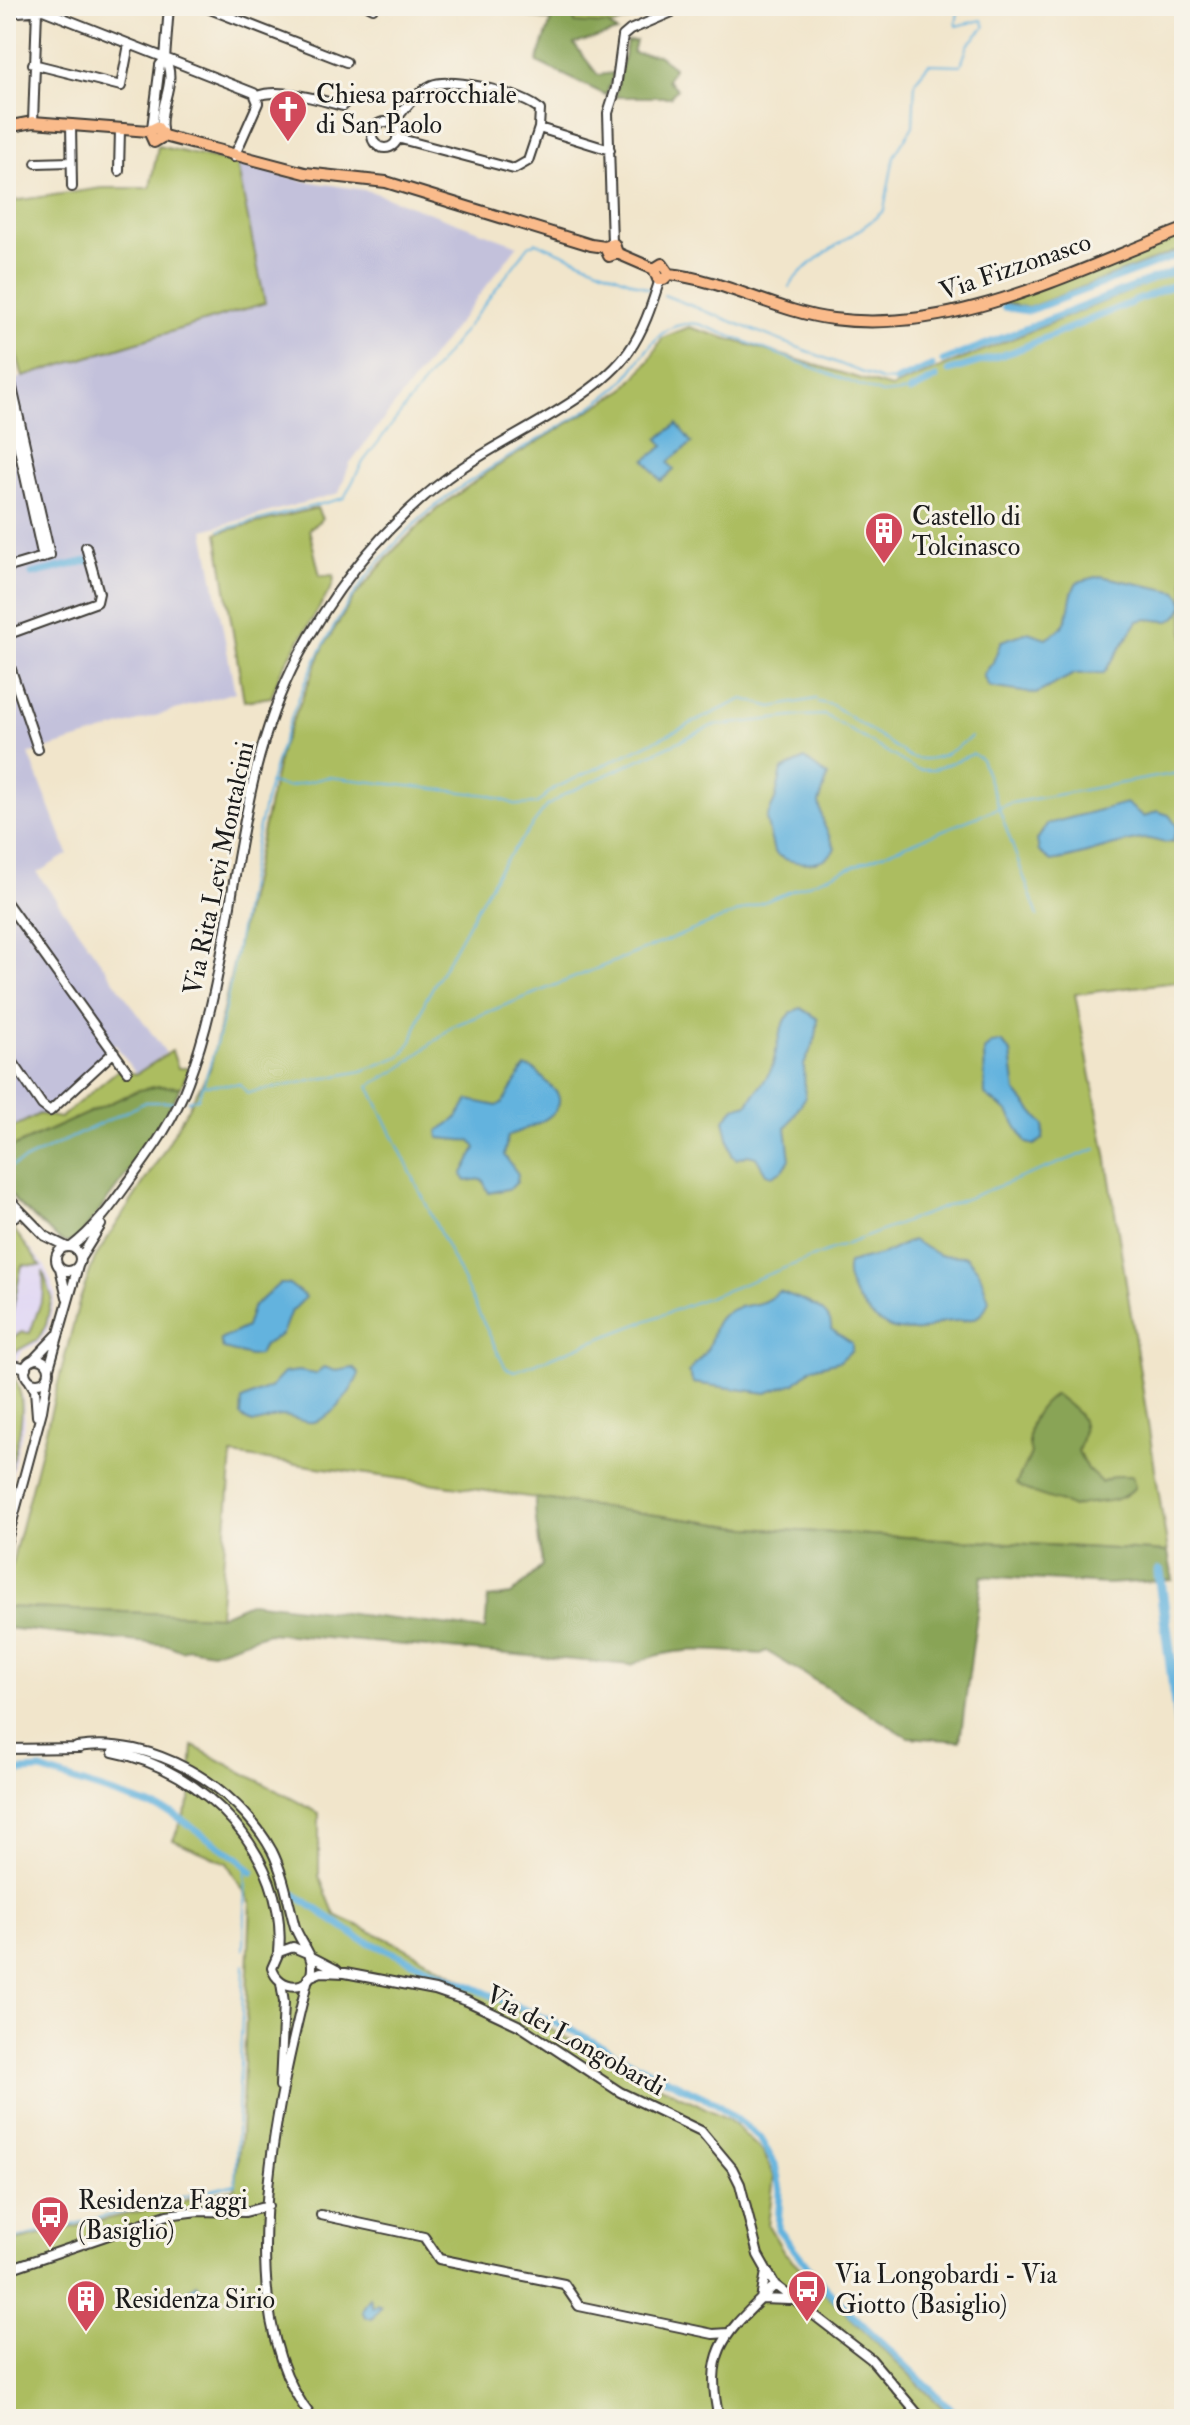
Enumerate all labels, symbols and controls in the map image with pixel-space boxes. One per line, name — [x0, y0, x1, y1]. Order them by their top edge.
place label: Chiesa parrocchiale di San Paolo — [316, 79, 517, 141]
church icon: Chiesa parrocchiale di San Paolo — [267, 88, 309, 143]
street label: Via Fizzonasco — [935, 226, 1095, 308]
place label: Castello di Tolcinasco — [912, 501, 1021, 563]
building icon: Castello di Tolcinasco — [863, 510, 905, 565]
street label: Via Rita Levi Montalcini — [176, 738, 262, 998]
street label: Via dei Longobardi — [480, 1978, 671, 2103]
place label: Residenza Faggi (Basiglio) — [78, 2185, 248, 2247]
bus stop icon: Residenza Faggi (Basiglio) — [29, 2194, 71, 2249]
place label: Via Longobardi - Via Giotto (Basiglio) — [835, 2259, 1057, 2321]
bus stop icon: Via Longobardi - Via Giotto (Basiglio) — [786, 2268, 828, 2323]
building icon: Residenza Sirio — [65, 2278, 107, 2333]
place label: Residenza Sirio — [114, 2284, 275, 2316]

